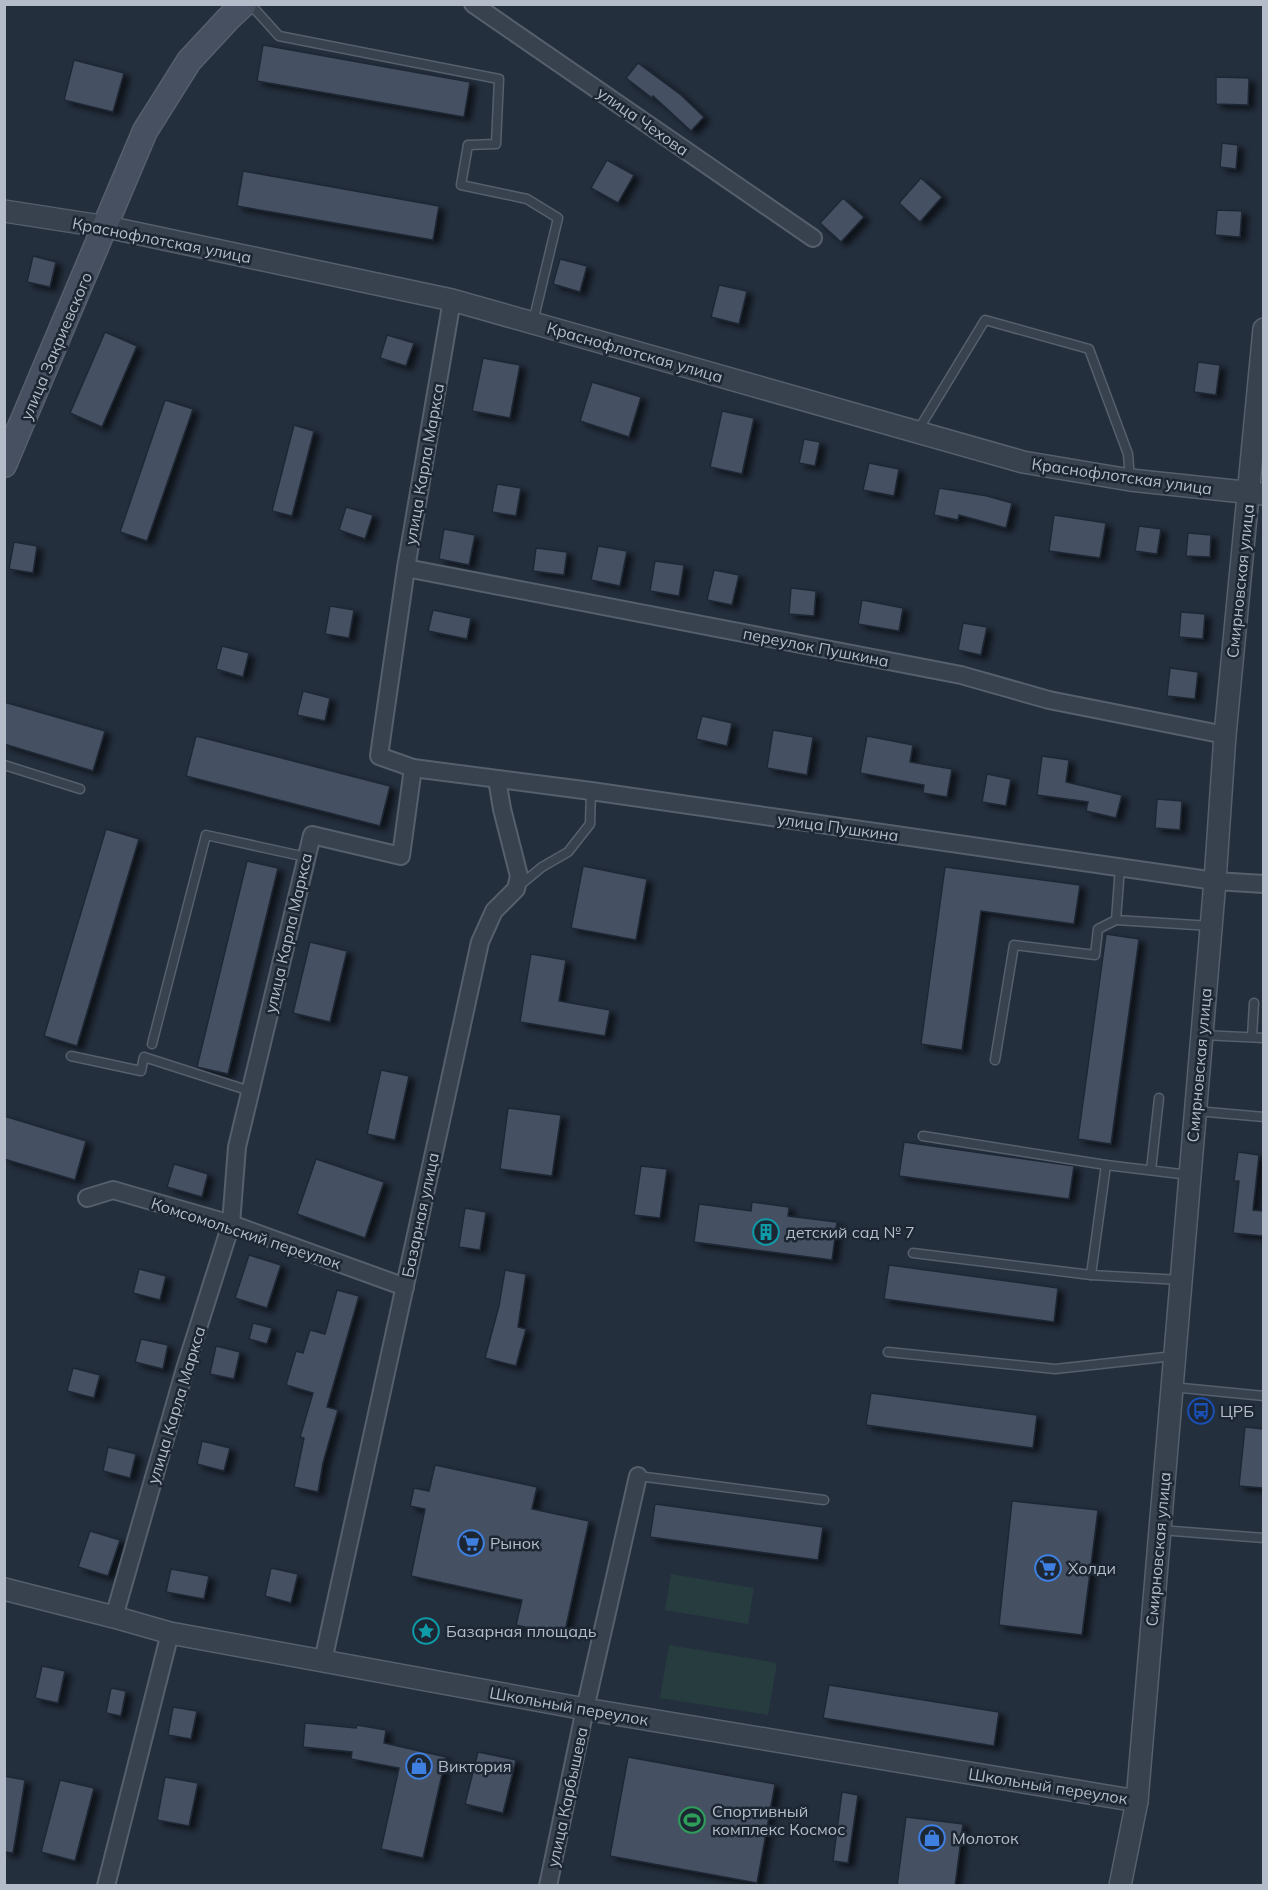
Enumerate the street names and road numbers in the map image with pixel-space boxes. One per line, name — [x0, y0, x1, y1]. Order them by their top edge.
street label: улица Чехова — [593, 82, 693, 160]
street label: Краснофлотская улица — [71, 213, 253, 267]
street label: улица Закриевского — [16, 269, 96, 423]
street label: Краснофлотская улица — [545, 317, 725, 387]
street label: улица Карла Маркса — [400, 382, 448, 546]
street label: Краснофлотская улица — [1030, 453, 1214, 499]
street label: Смирновская улица — [1222, 503, 1258, 659]
street label: переулок Пушкина — [741, 623, 891, 671]
street label: улица Пушкина — [776, 809, 900, 845]
street label: улица Карла Маркса — [260, 851, 316, 1015]
street label: Смирновская улица — [1182, 987, 1216, 1143]
street label: Базарная улица — [397, 1151, 443, 1279]
street label: Комсомольский переулок — [149, 1193, 344, 1273]
street label: улица Карла Маркса — [143, 1324, 209, 1486]
street label: Смирновская улица — [1141, 1471, 1175, 1627]
street label: Школьный переулок — [488, 1682, 650, 1730]
street label: улица Карбышева — [542, 1725, 592, 1869]
street label: Школьный переулок — [967, 1764, 1129, 1809]

